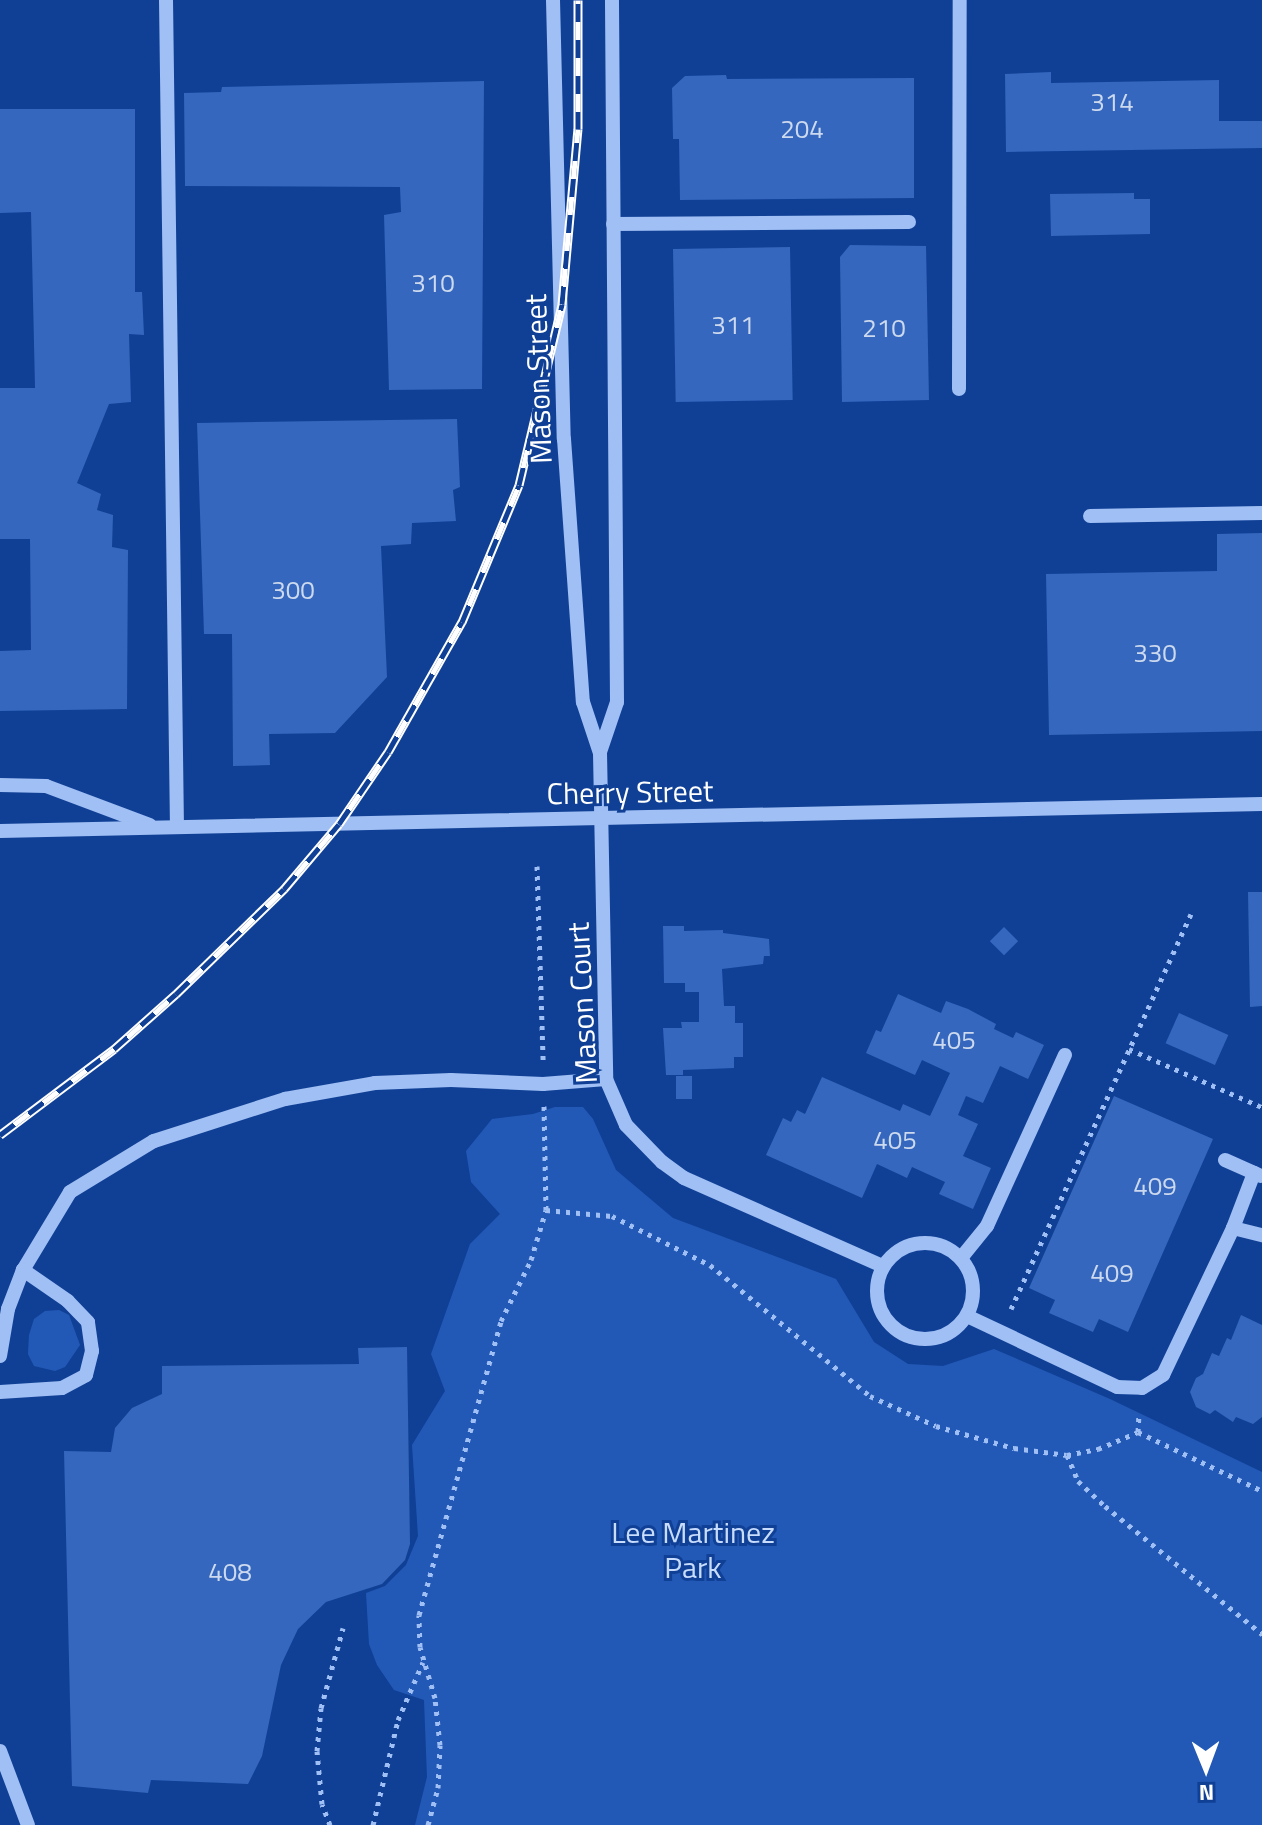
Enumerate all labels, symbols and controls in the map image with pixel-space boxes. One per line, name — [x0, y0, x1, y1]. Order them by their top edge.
house number: 314 — [1090, 86, 1134, 118]
house number: 204 — [780, 113, 824, 145]
house number: 310 — [411, 267, 455, 299]
street label: Mason Street — [517, 293, 559, 465]
house number: 311 — [711, 309, 755, 341]
house number: 210 — [862, 312, 906, 344]
house number: 300 — [271, 574, 315, 606]
house number: 330 — [1133, 637, 1177, 669]
street label: Cherry Street — [546, 773, 714, 811]
street label: Mason Court — [560, 921, 604, 1085]
house number: 405 — [932, 1024, 976, 1056]
house number: 405 — [873, 1124, 917, 1156]
house number: 409 — [1133, 1170, 1177, 1202]
house number: 409 — [1090, 1257, 1134, 1289]
park label: Lee Martinez Park — [611, 1514, 775, 1584]
house number: 408 — [208, 1556, 252, 1588]
north arrow — [1166, 1729, 1246, 1809]
text: N — [1198, 1776, 1214, 1810]

